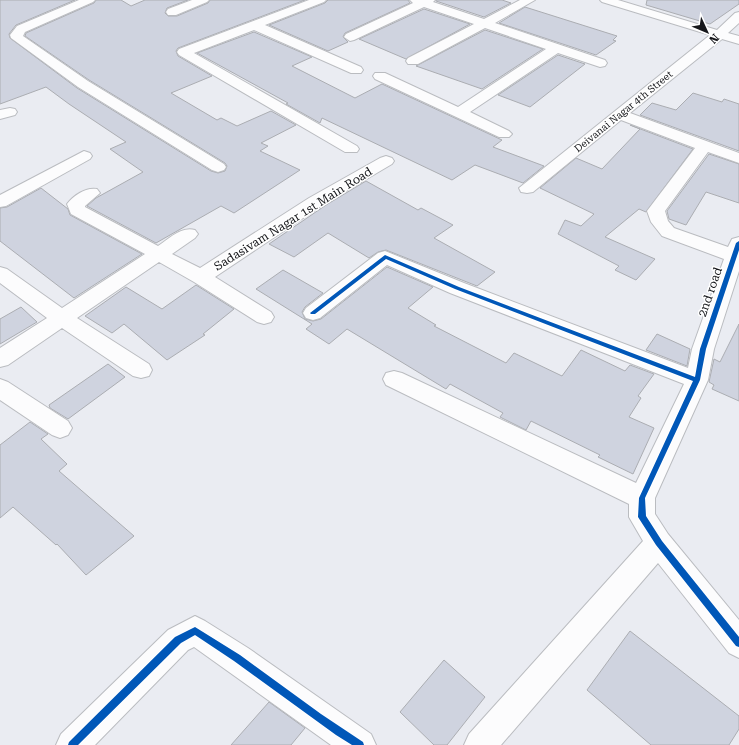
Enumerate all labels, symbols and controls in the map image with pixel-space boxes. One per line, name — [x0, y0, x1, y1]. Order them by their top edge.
north arrow — [687, 12, 727, 52]
text: N — [706, 31, 721, 47]
street label: Deivanai Nagar 4th Street — [572, 68, 675, 154]
street label: Sadasivam Nagar 1st Main Road — [211, 164, 375, 274]
street label: 2nd road — [695, 265, 725, 319]

